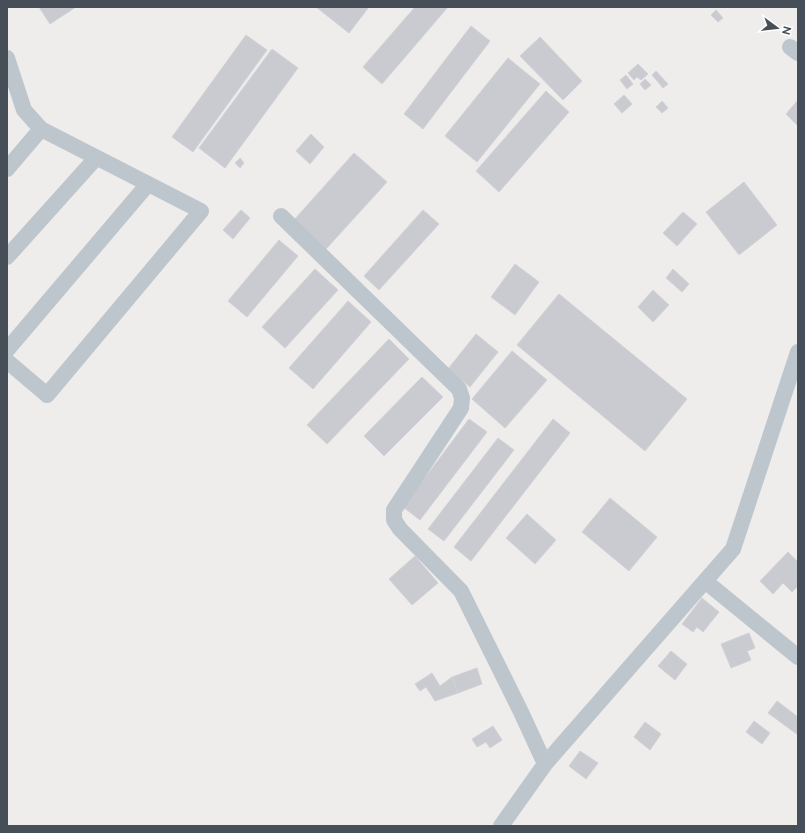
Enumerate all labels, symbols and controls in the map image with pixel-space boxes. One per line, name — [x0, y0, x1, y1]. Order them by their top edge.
north arrow — [757, 8, 797, 48]
text: N — [779, 25, 794, 36]

